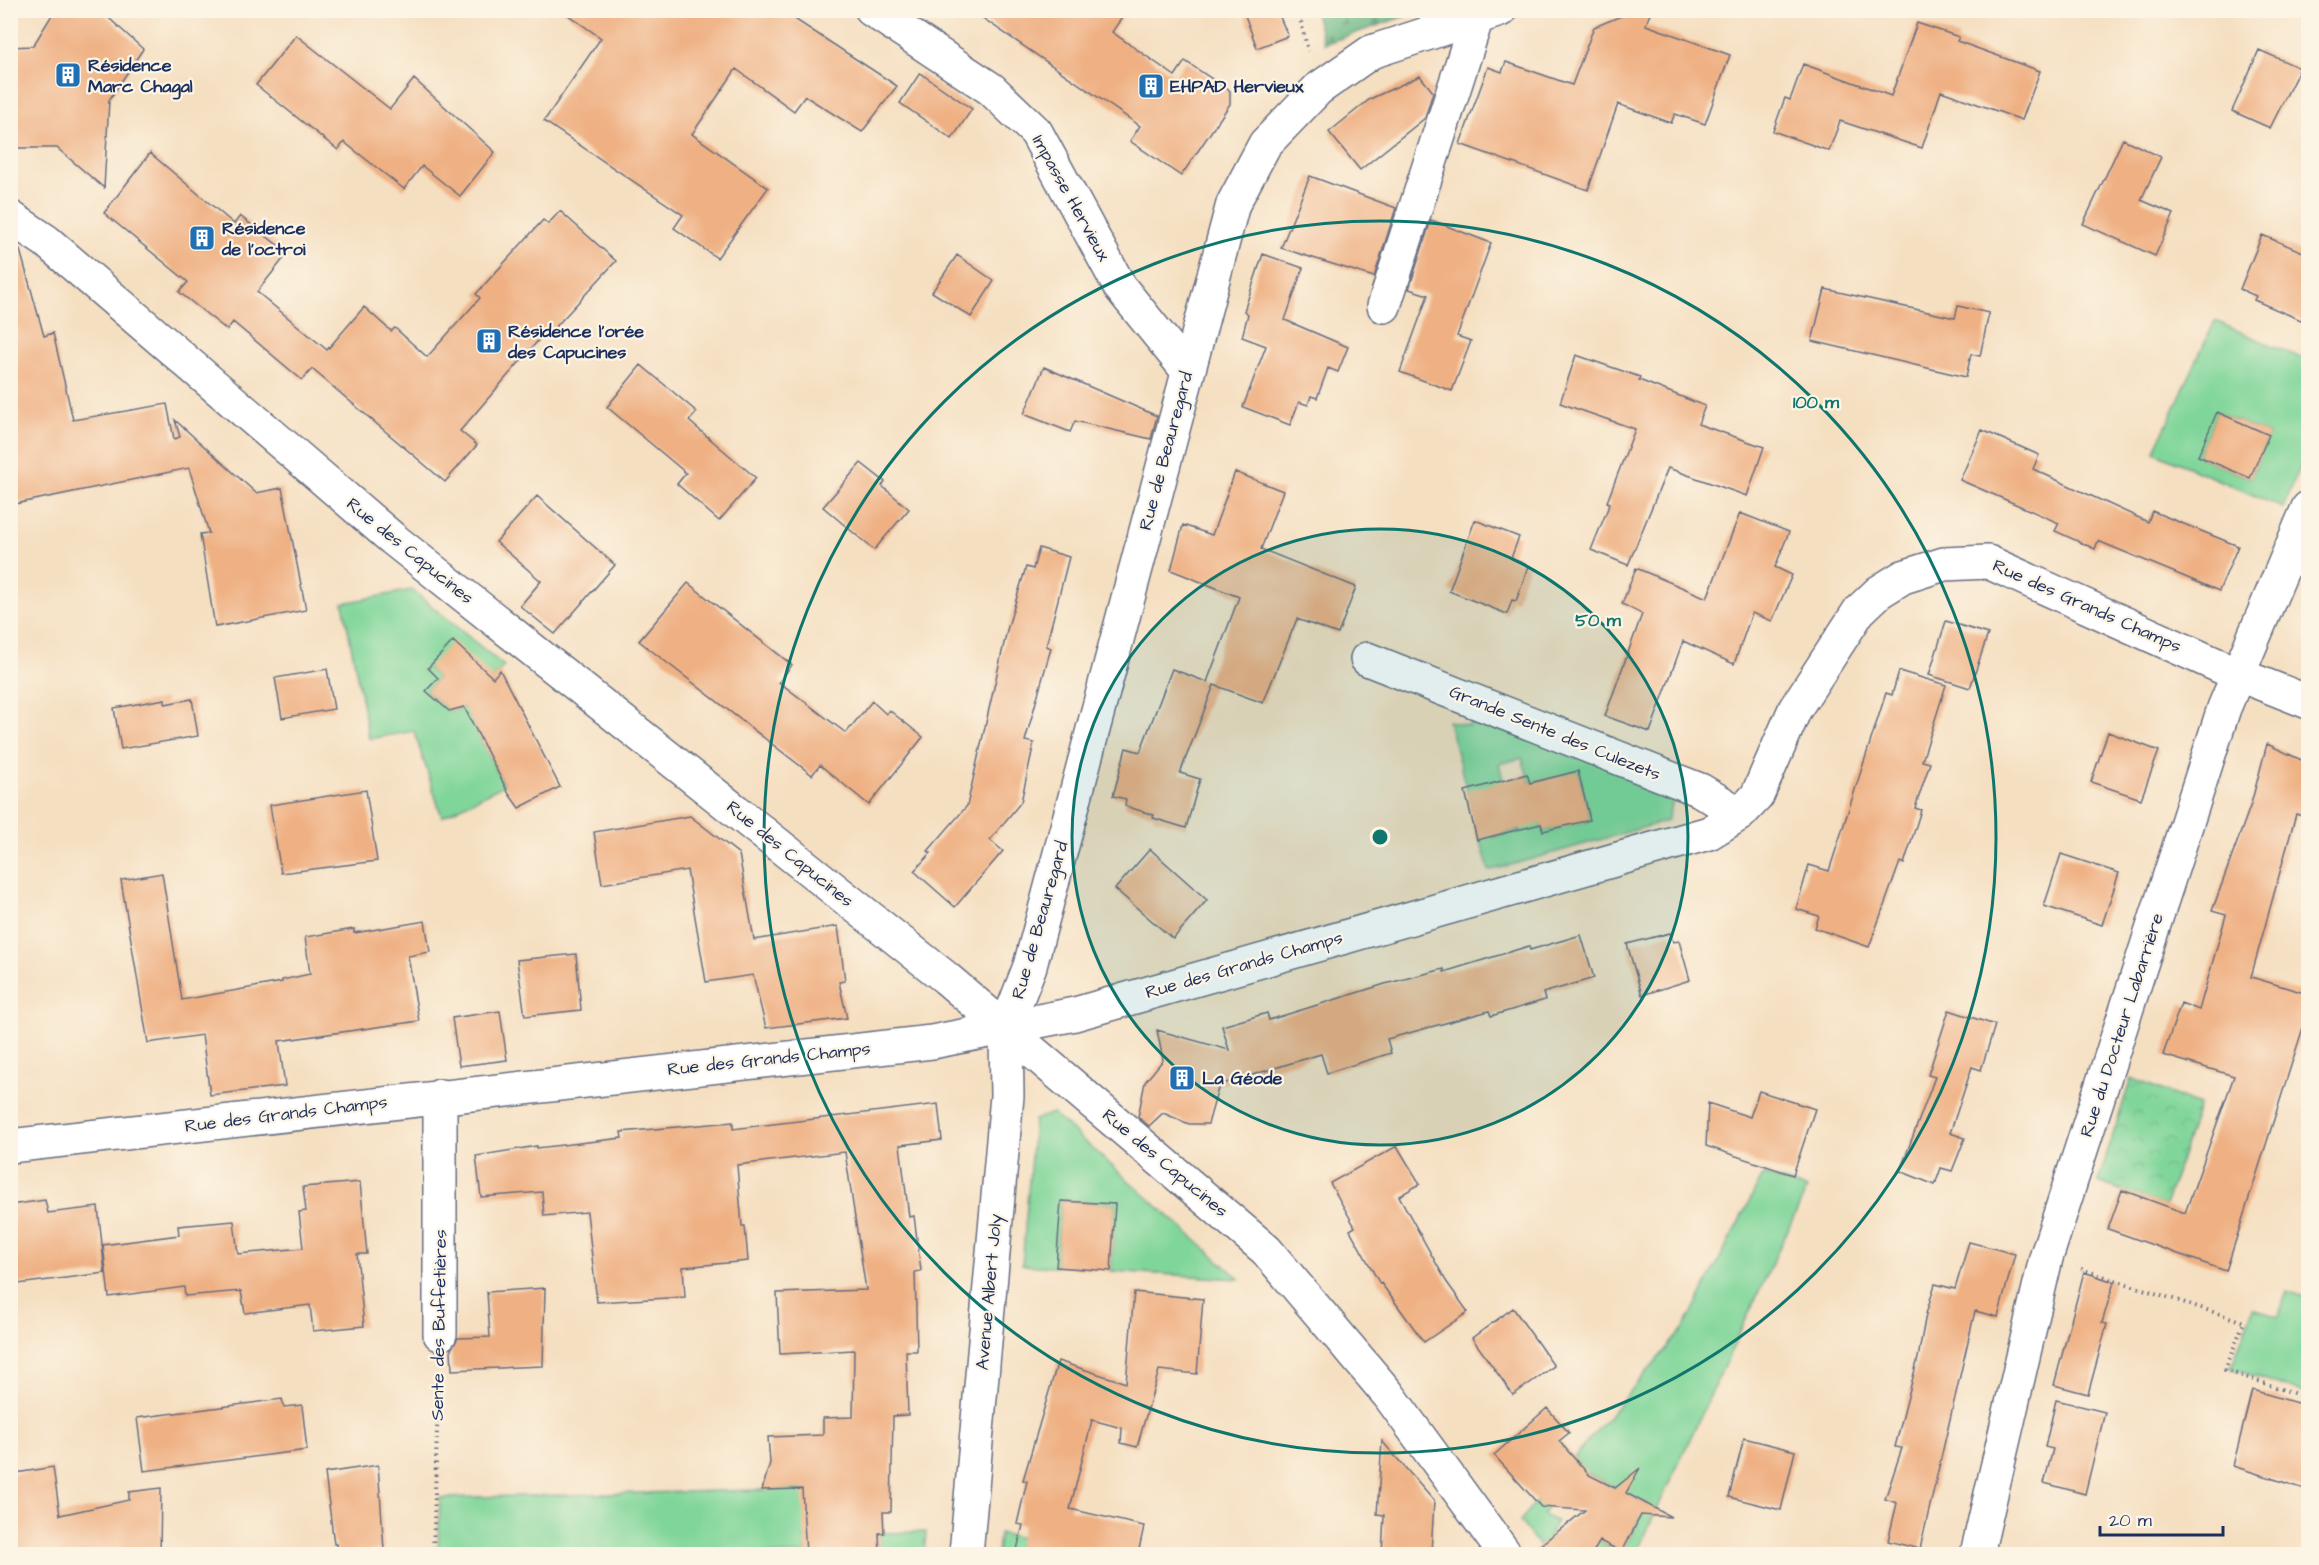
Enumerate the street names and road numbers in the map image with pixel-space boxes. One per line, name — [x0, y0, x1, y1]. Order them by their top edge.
street label: Impasse Hervieux — [1026, 130, 1116, 266]
street label: Rue de Beauregard — [1133, 369, 1200, 533]
street label: Rue des Capucines — [341, 492, 479, 610]
street label: Rue des Grands Champs — [1989, 553, 2185, 659]
street label: Grande Sente des Culezets — [1446, 679, 1664, 787]
street label: Rue des Capucines — [721, 795, 859, 913]
street label: Rue de Beauregard — [1005, 838, 1075, 1002]
street label: Rue du Docteur Labarrière — [2074, 910, 2170, 1140]
street label: Rue des Grands Champs — [1142, 925, 1346, 1005]
street label: Rue des Grands Champs — [666, 1036, 872, 1082]
street label: Rue des Grands Champs — [183, 1089, 389, 1139]
street label: Rue des Capucines — [1097, 1103, 1233, 1223]
street label: Avenue Albert Joly — [970, 1213, 1009, 1371]
street label: Sente des Buffetières — [425, 1229, 453, 1421]

